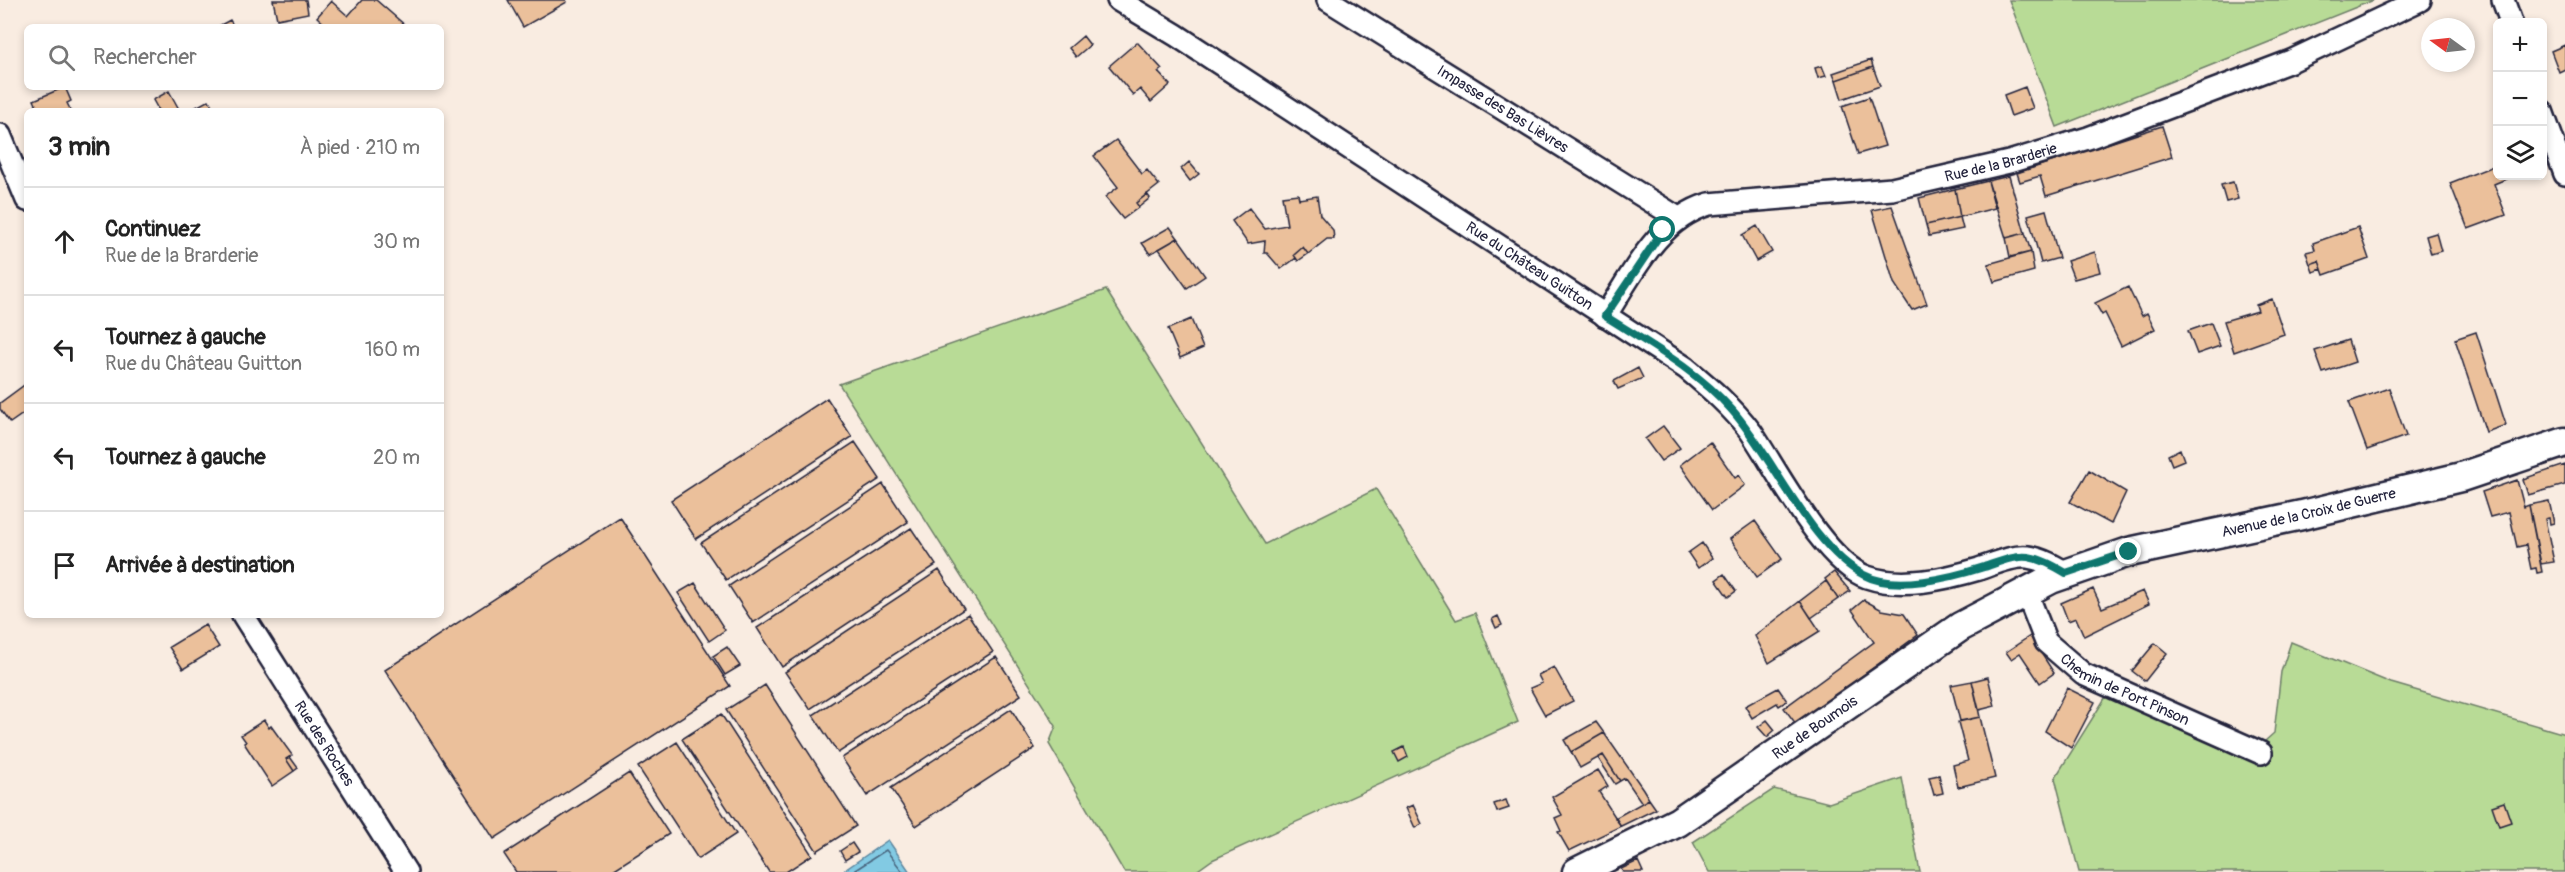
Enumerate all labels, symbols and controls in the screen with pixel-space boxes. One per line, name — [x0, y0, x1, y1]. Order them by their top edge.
north arrow — [2421, 18, 2475, 72]
map controls — [2493, 18, 2547, 180]
button: + — [2493, 18, 2547, 72]
search box — [24, 24, 444, 90]
icon: search — [45, 41, 78, 74]
text: Rechercher — [93, 43, 197, 71]
street label: Impasse des Bas Lièvres — [1433, 61, 1572, 158]
button: − — [2493, 72, 2547, 126]
button: layers — [2493, 126, 2547, 180]
text: 3 min — [48, 131, 110, 163]
text: À pied · 210 m — [300, 135, 420, 160]
street label: Rue de la Brarderie — [1943, 139, 2060, 187]
text: Continuez — [105, 215, 201, 243]
route start — [1649, 216, 1675, 242]
street label: Rue du Château Guitton — [1462, 218, 1596, 315]
icon: ahead — [48, 225, 81, 258]
text: 30 m — [373, 229, 420, 254]
text: Rue de la Brarderie — [105, 243, 258, 268]
text: Tournez à gauche — [105, 323, 266, 351]
icon: left — [48, 333, 81, 366]
text: 160 m — [365, 337, 420, 362]
text: Rue du Château Guitton — [105, 351, 302, 376]
icon: left — [48, 441, 81, 474]
text: Tournez à gauche — [105, 443, 266, 471]
text: 20 m — [373, 445, 420, 470]
street label: Avenue de la Croix de Guerre — [2220, 484, 2398, 542]
route end — [2115, 538, 2141, 564]
icon: arrive — [48, 549, 81, 582]
text: Arrivée à destination — [105, 551, 295, 579]
street label: Chemin de Port Pinson — [2056, 650, 2192, 730]
street label: Rue de Boumois — [1769, 692, 1862, 764]
street label: Rue des Roches — [290, 697, 358, 790]

